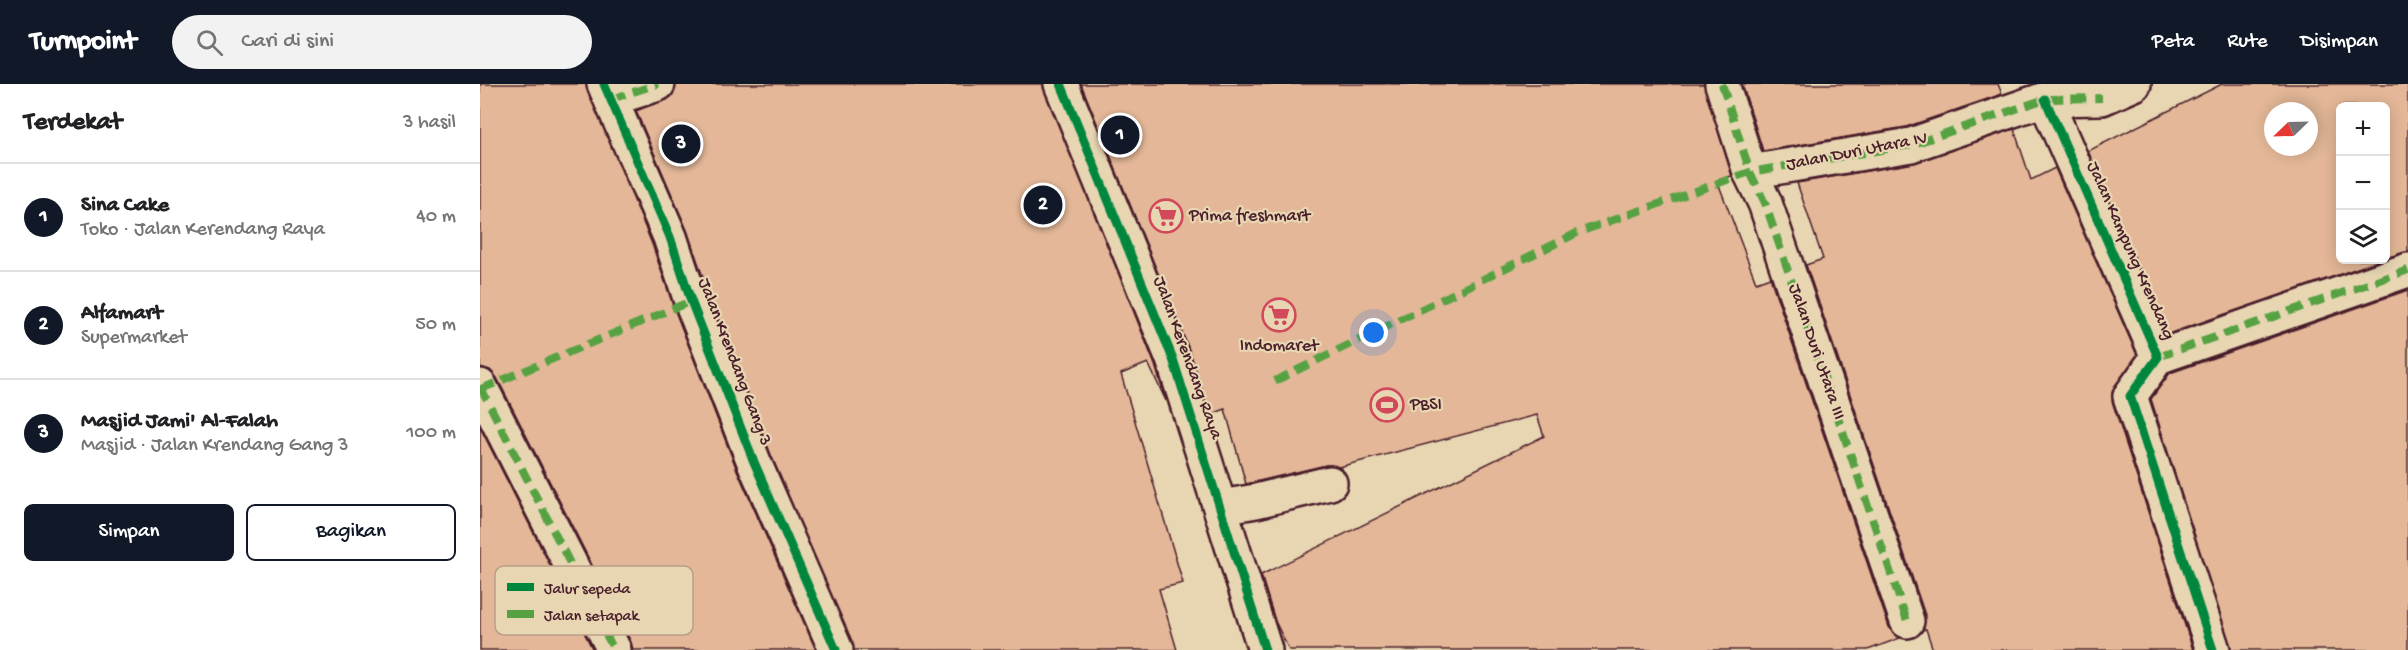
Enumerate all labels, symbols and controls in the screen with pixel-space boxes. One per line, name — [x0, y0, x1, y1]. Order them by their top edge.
search box — [172, 15, 592, 69]
text: Turnpoint — [30, 26, 136, 59]
icon: search — [193, 26, 226, 59]
text: Cari di sini — [241, 29, 334, 55]
text: Peta — [2152, 30, 2194, 55]
text: Rute — [2227, 30, 2268, 55]
text: Disimpan — [2301, 30, 2378, 55]
north arrow — [2264, 102, 2318, 156]
map controls — [2336, 102, 2390, 264]
button: + — [2336, 102, 2390, 156]
text: Terdekat — [24, 108, 122, 139]
text: 3 hasil — [403, 112, 456, 135]
pin: 1 — [1100, 112, 1140, 158]
pin: 3 — [662, 122, 700, 166]
street label: Jalan Duri Utara IV — [1784, 128, 1930, 176]
button: − — [2336, 156, 2390, 210]
street label: Jalan Kampung Krendang — [2081, 159, 2179, 343]
pin: 2 — [1024, 182, 1062, 228]
text: Sina Cake — [81, 193, 169, 219]
supermarket icon: Prima freshmart — [1148, 198, 1184, 234]
text: 1 — [39, 206, 48, 229]
text: 40 m — [416, 206, 456, 229]
place label: Prima freshmart — [1188, 206, 1312, 227]
button: layers — [2336, 210, 2390, 264]
text: Toko · Jalan Kerendang Raya — [81, 219, 325, 242]
street label: Jalan Kerendang Raya — [1148, 274, 1227, 443]
street label: Jalan Krendang Gang 3 — [692, 275, 776, 449]
street label: Jalan Duri Utara III — [1783, 281, 1849, 423]
supermarket icon: Indomaret — [1261, 297, 1297, 333]
text: Alfamart — [81, 301, 162, 327]
text: 2 — [39, 314, 48, 337]
text: 50 m — [415, 314, 456, 337]
your location — [1359, 318, 1388, 347]
text: Supermarket — [81, 327, 187, 350]
place label: Indomaret — [1240, 336, 1320, 357]
sports icon: PBSI — [1369, 387, 1405, 423]
place label: PBSI — [1409, 395, 1442, 416]
text: Masjid Jami' Al-Falah — [81, 409, 278, 435]
text: 3 — [38, 422, 49, 445]
text: 100 m — [406, 422, 456, 445]
text: Masjid · Jalan Krendang Gang 3 — [81, 435, 349, 458]
button: Simpan — [24, 504, 234, 561]
button: Bagikan — [246, 504, 456, 561]
legend — [495, 566, 693, 635]
text: Jalur sepeda — [544, 581, 632, 600]
text: Jalan setapak — [544, 608, 640, 627]

